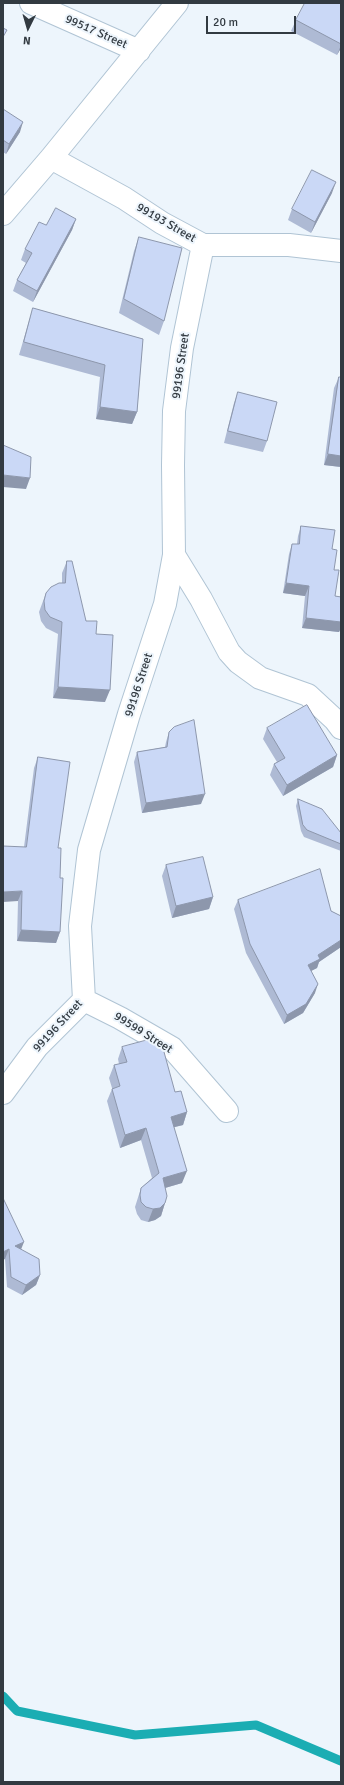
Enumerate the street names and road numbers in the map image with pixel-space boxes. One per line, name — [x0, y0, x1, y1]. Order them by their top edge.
street label: 99517 Street — [63, 12, 129, 52]
street label: 99193 Street — [134, 200, 198, 246]
street label: 99196 Street — [169, 332, 193, 400]
street label: 99196 Street — [122, 651, 156, 719]
street label: 99196 Street — [30, 997, 86, 1055]
street label: 99599 Street — [111, 1009, 175, 1057]

